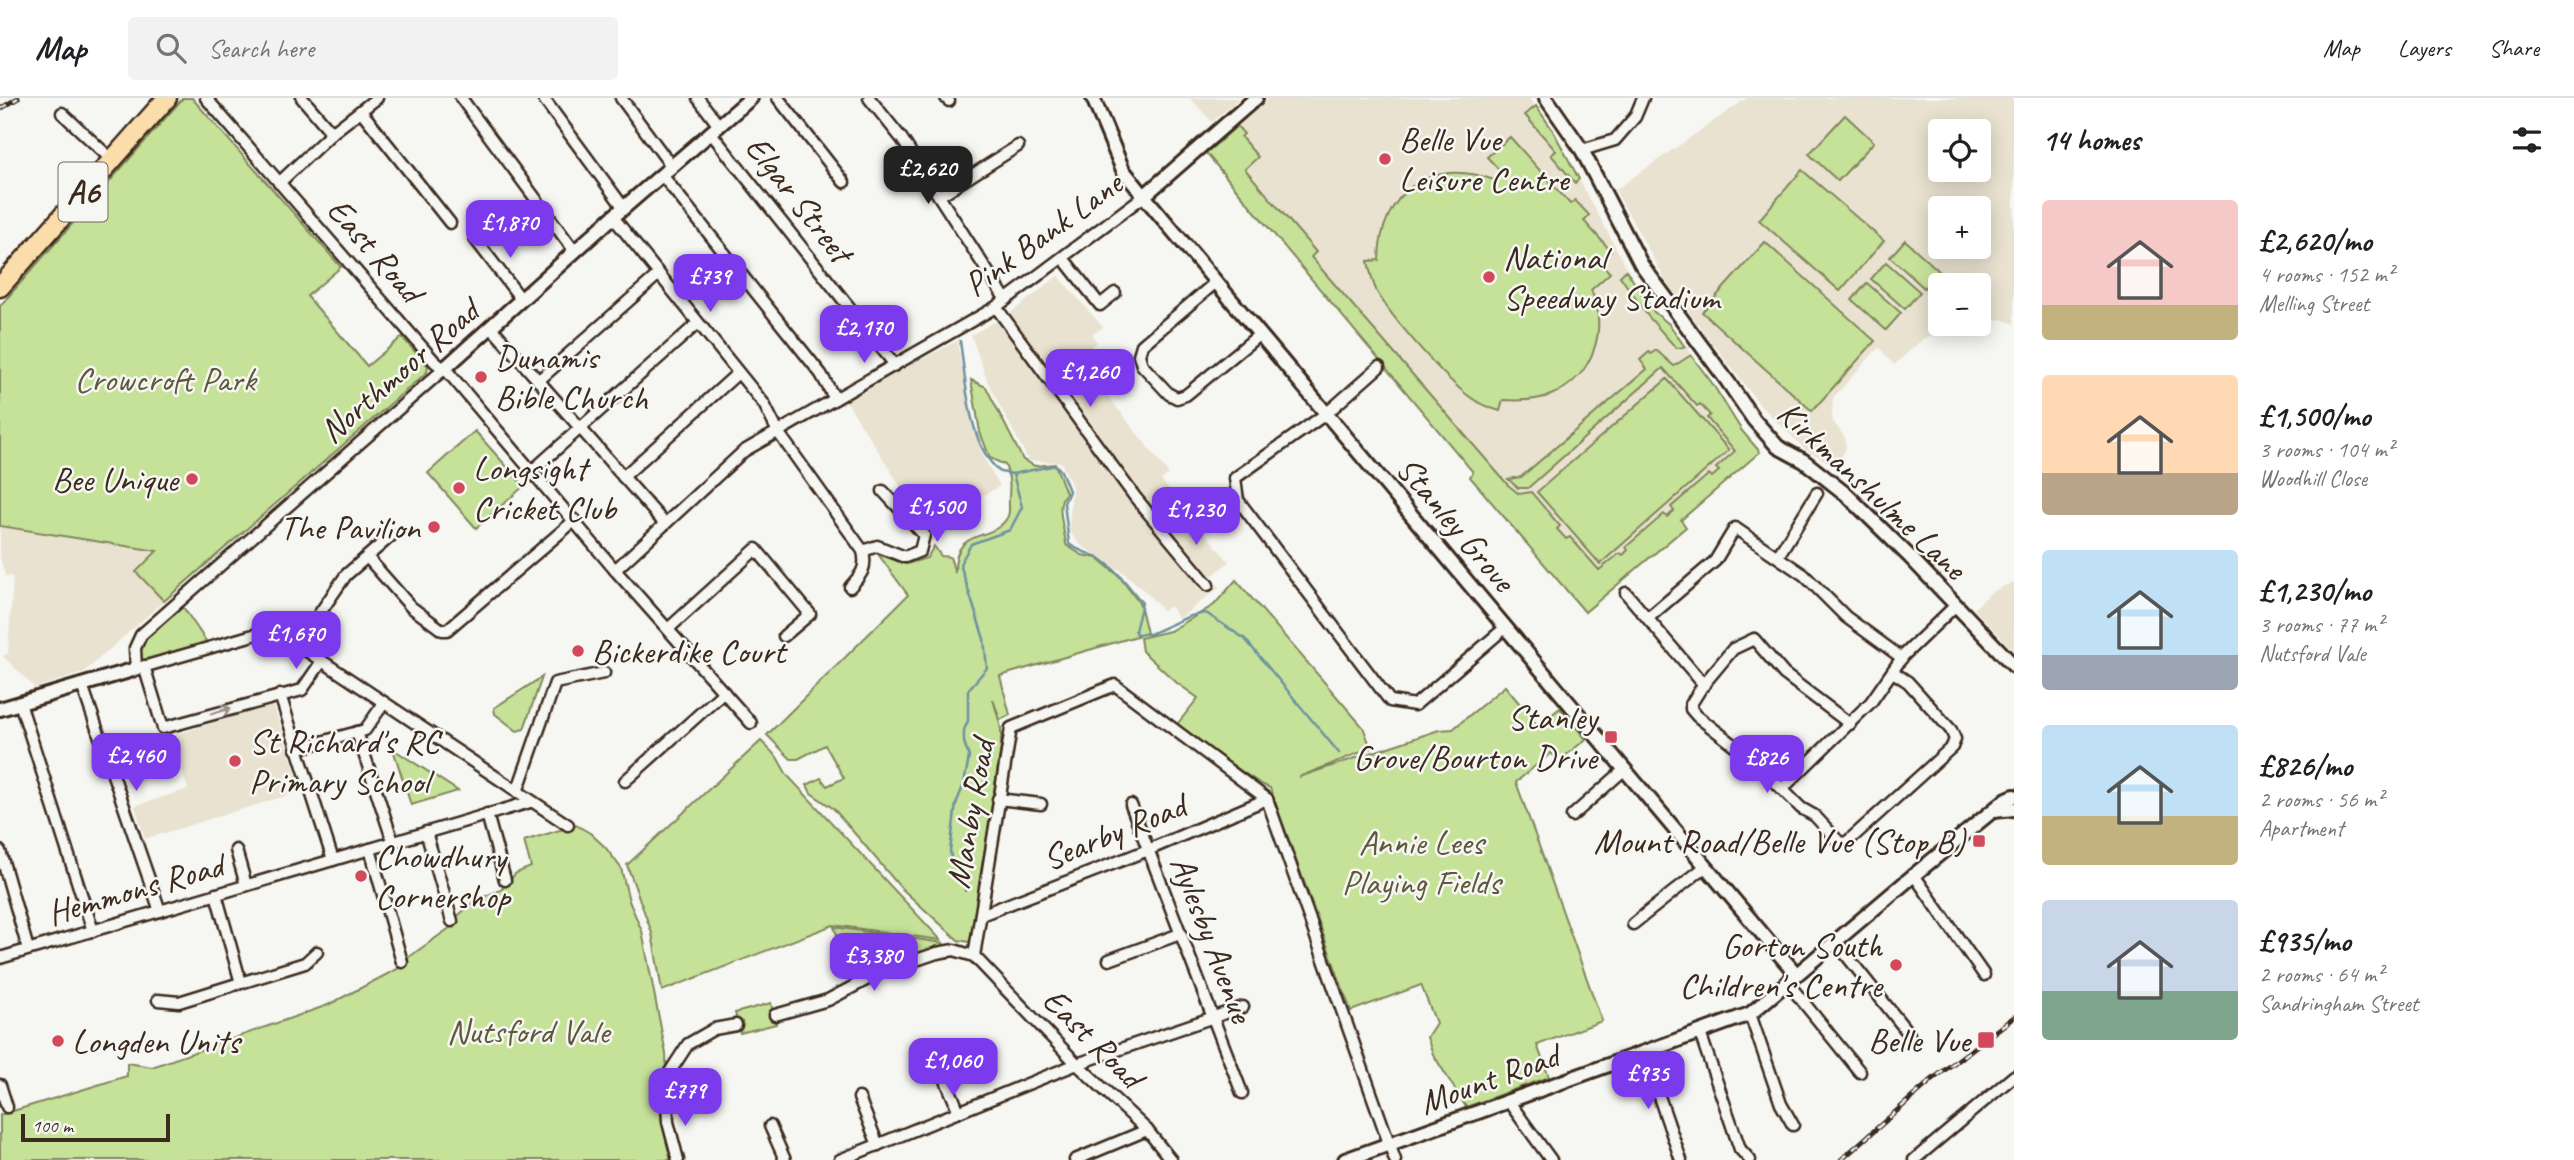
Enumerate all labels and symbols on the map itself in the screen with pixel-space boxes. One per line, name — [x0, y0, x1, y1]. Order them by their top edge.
place label: Belle Vue Leisure Centre — [1399, 117, 1571, 202]
street label: Elgar Street — [735, 126, 865, 275]
pin: £2,620 — [871, 146, 985, 206]
marker: Belle Vue Leisure Centre — [1377, 151, 1393, 167]
street label: Pink Bank Lane — [955, 160, 1133, 307]
road number: A6 — [58, 162, 108, 222]
street label: East Road — [317, 188, 436, 316]
pin: £1,870 — [453, 200, 567, 260]
place label: National Speedway Stadium — [1503, 235, 1723, 320]
pin: £739 — [669, 254, 751, 314]
marker: National Speedway Stadium — [1481, 269, 1497, 285]
street label: Northmoor Road — [310, 286, 492, 453]
pin: £2,170 — [807, 306, 921, 365]
place label: Dunamis Bible Church — [495, 335, 649, 420]
pin: £1,260 — [1033, 350, 1147, 409]
park label: Crowcroft Park — [75, 357, 258, 402]
marker: Dunamis Bible Church — [473, 369, 489, 385]
street label: Kirkmanshulme Lane — [1768, 391, 1978, 591]
place label: Longsight Cricket Club — [473, 446, 618, 531]
street label: Stanley Grove — [1386, 447, 1527, 603]
place label: Bee Unique — [52, 457, 181, 502]
marker: Bee Unique — [184, 471, 200, 487]
marker: Longsight Cricket Club — [451, 480, 467, 496]
pin: £1,500 — [880, 484, 994, 544]
pin: £1,230 — [1139, 488, 1253, 547]
place label: The Pavilion — [280, 505, 421, 550]
marker: The Pavilion — [426, 519, 442, 535]
pin: £1,670 — [239, 612, 353, 671]
place label: Bickerdike Court — [592, 629, 789, 674]
marker: Bickerdike Court — [570, 643, 586, 659]
place label: Stanley Grove/Bourton Drive — [1353, 695, 1600, 780]
one-way arrow — [210, 704, 232, 717]
place label: St Richard's RC Primary School — [249, 719, 443, 804]
marker: Stanley Grove/Bourton Drive — [1603, 729, 1619, 745]
street label: Manby Road — [935, 731, 1006, 892]
pin: £2,460 — [79, 734, 193, 793]
pin: £826 — [1726, 736, 1808, 795]
marker: St Richard's RC Primary School — [227, 753, 243, 769]
street label: Searby Road — [1036, 781, 1197, 881]
place label: Mount Road/Belle Vue (Stop B) — [1594, 819, 1967, 864]
park label: Annie Lees Playing Fields — [1342, 820, 1503, 905]
marker: Mount Road/Belle Vue (Stop B) — [1971, 833, 1987, 849]
place label: Chowdhury Cornershop — [375, 834, 512, 919]
street label: Hemmons Road — [42, 841, 233, 936]
street label: Aylesby Avenue — [1160, 849, 1265, 1031]
marker: Chowdhury Cornershop — [353, 868, 369, 884]
place label: Gorton South Children's Centre — [1680, 923, 1885, 1008]
pin: £3,380 — [817, 934, 931, 993]
marker: Gorton South Children's Centre — [1888, 957, 1904, 973]
street label: East Road — [1033, 978, 1157, 1102]
park label: Nutsford Vale — [447, 1009, 612, 1054]
place label: Belle Vue — [1868, 1018, 1973, 1063]
place label: Longden Units — [72, 1019, 243, 1064]
marker: Belle Vue — [1976, 1030, 1996, 1050]
street label: Mount Road — [1413, 1031, 1570, 1125]
marker: Longden Units — [50, 1033, 66, 1049]
pin: £1,060 — [896, 1038, 1010, 1098]
pin: £935 — [1607, 1052, 1689, 1111]
pin: £779 — [644, 1068, 726, 1128]
scale bar — [21, 1111, 170, 1143]

